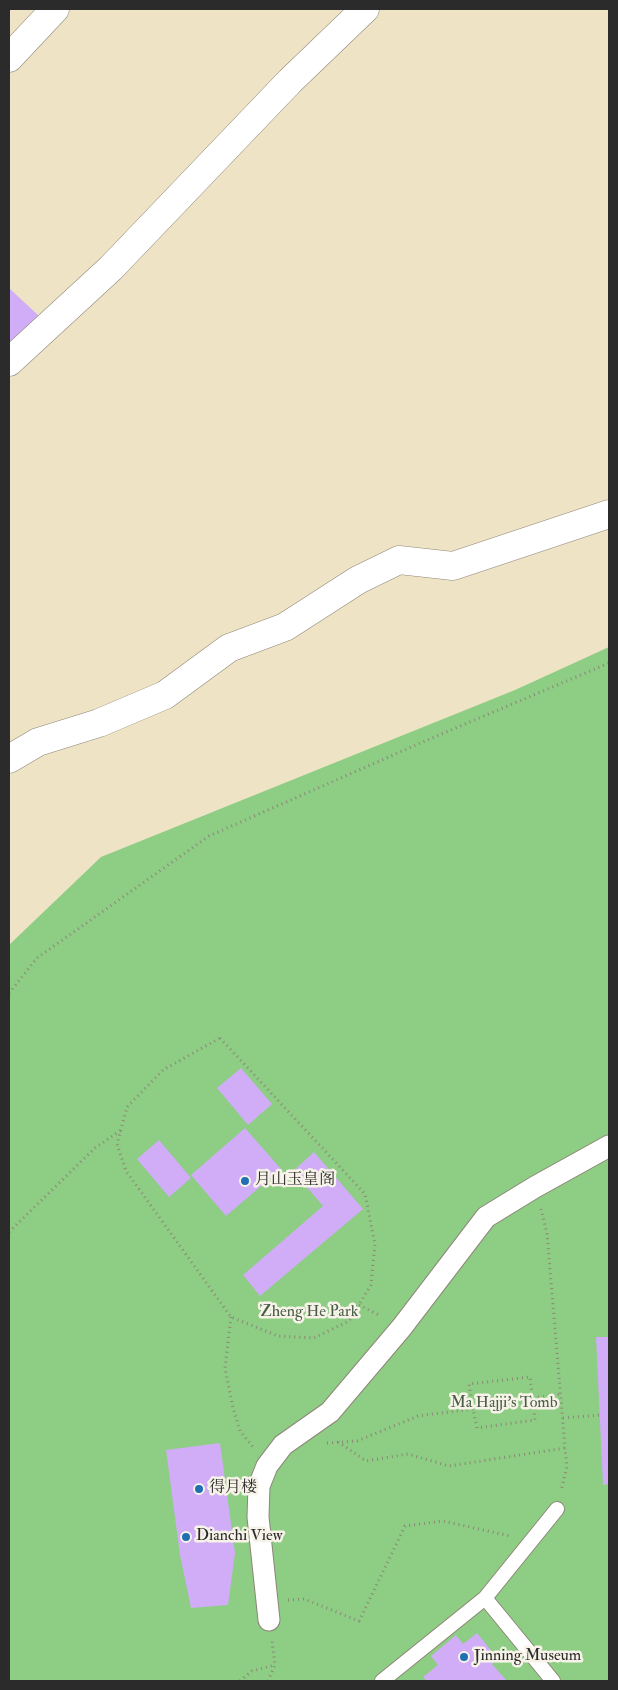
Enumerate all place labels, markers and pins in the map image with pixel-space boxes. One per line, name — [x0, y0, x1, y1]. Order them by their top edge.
place label: 月山玉皇阁 — [255, 1171, 335, 1191]
marker: 月山玉皇阁 — [239, 1175, 251, 1187]
place label: 得月楼 — [209, 1479, 257, 1499]
marker: 得月楼 — [193, 1483, 205, 1495]
place label: Dianchi View — [196, 1527, 283, 1547]
marker: Dianchi View — [180, 1531, 192, 1543]
place label: Jinning Museum — [474, 1647, 581, 1667]
marker: Jinning Museum — [458, 1651, 470, 1663]

